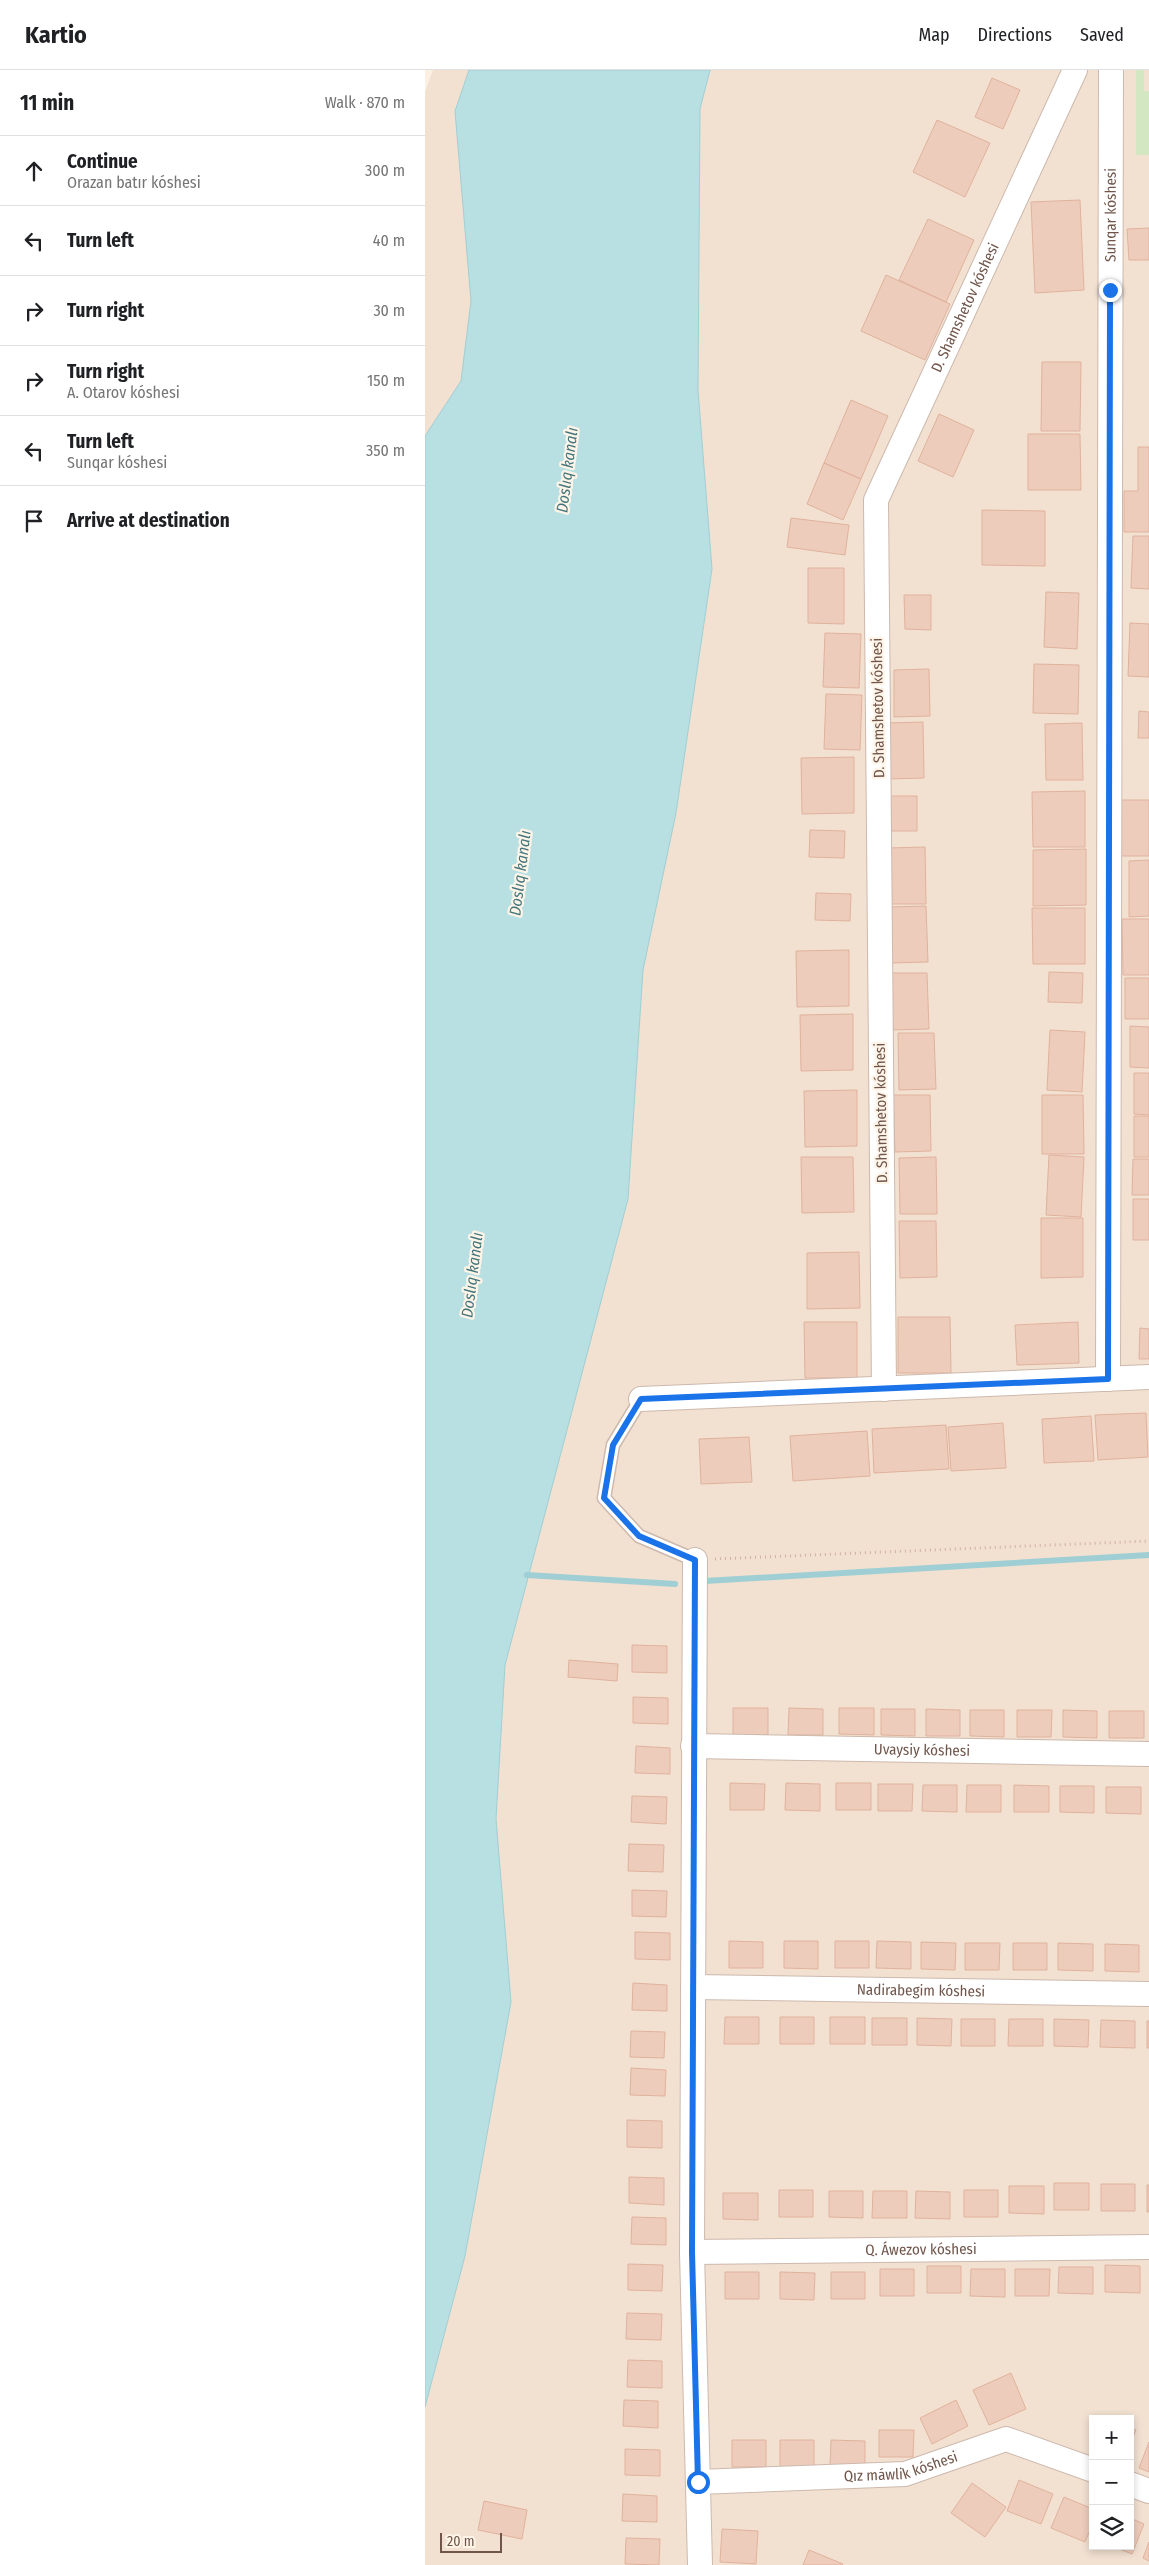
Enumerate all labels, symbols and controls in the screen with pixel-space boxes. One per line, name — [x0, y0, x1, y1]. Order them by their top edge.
text: Kartio — [25, 21, 87, 49]
text: Map — [918, 24, 950, 46]
text: Directions — [978, 24, 1052, 46]
text: Saved — [1080, 24, 1124, 46]
text: 11 min — [20, 90, 74, 116]
text: Walk · 870 m — [325, 93, 405, 112]
text: Continue — [67, 150, 138, 173]
icon: ahead — [20, 157, 48, 185]
text: 300 m — [365, 161, 405, 180]
street label: Sunqar kóshesi — [1102, 168, 1120, 262]
text: Orazan batır kóshesi — [67, 173, 201, 192]
icon: left — [20, 227, 48, 255]
text: Turn left — [67, 229, 134, 252]
text: 40 m — [373, 231, 405, 250]
street label: D. Shamshetov kóshesi — [927, 240, 1003, 375]
route end — [1099, 279, 1122, 302]
icon: right — [20, 297, 48, 325]
text: Turn right — [67, 299, 144, 322]
text: 30 m — [373, 301, 405, 320]
text: Turn right — [67, 360, 144, 383]
icon: right — [20, 367, 48, 395]
text: 150 m — [367, 371, 405, 390]
text: A. Otarov kóshesi — [67, 383, 180, 402]
water label: Doslıq kanalı — [552, 426, 582, 514]
text: Turn left — [67, 430, 134, 453]
icon: left — [20, 437, 48, 465]
text: 350 m — [366, 441, 405, 460]
text: Sunqar kóshesi — [67, 453, 167, 472]
icon: arrive — [20, 507, 48, 535]
text: Arrive at destination — [67, 509, 230, 532]
street label: D. Shamshetov kóshesi — [868, 638, 888, 778]
water label: Doslıq kanalı — [505, 829, 535, 917]
street label: D. Shamshetov kóshesi — [871, 1043, 891, 1183]
water label: Doslıq kanalı — [457, 1231, 487, 1319]
street label: Uvaysiy kóshesi — [874, 1740, 970, 1760]
street label: Nadirabegim kóshesi — [857, 1981, 985, 2000]
street label: Q. Áwezov kóshesi — [865, 2240, 977, 2259]
map controls — [1089, 2415, 1134, 2550]
button: + — [1089, 2415, 1134, 2460]
street label: Qız máwlik kóshesi — [843, 2447, 960, 2485]
button: − — [1089, 2460, 1134, 2505]
route start — [687, 2471, 710, 2494]
button: layers — [1089, 2505, 1134, 2550]
scale bar — [440, 2530, 503, 2553]
text: 20 m — [447, 2533, 475, 2550]

